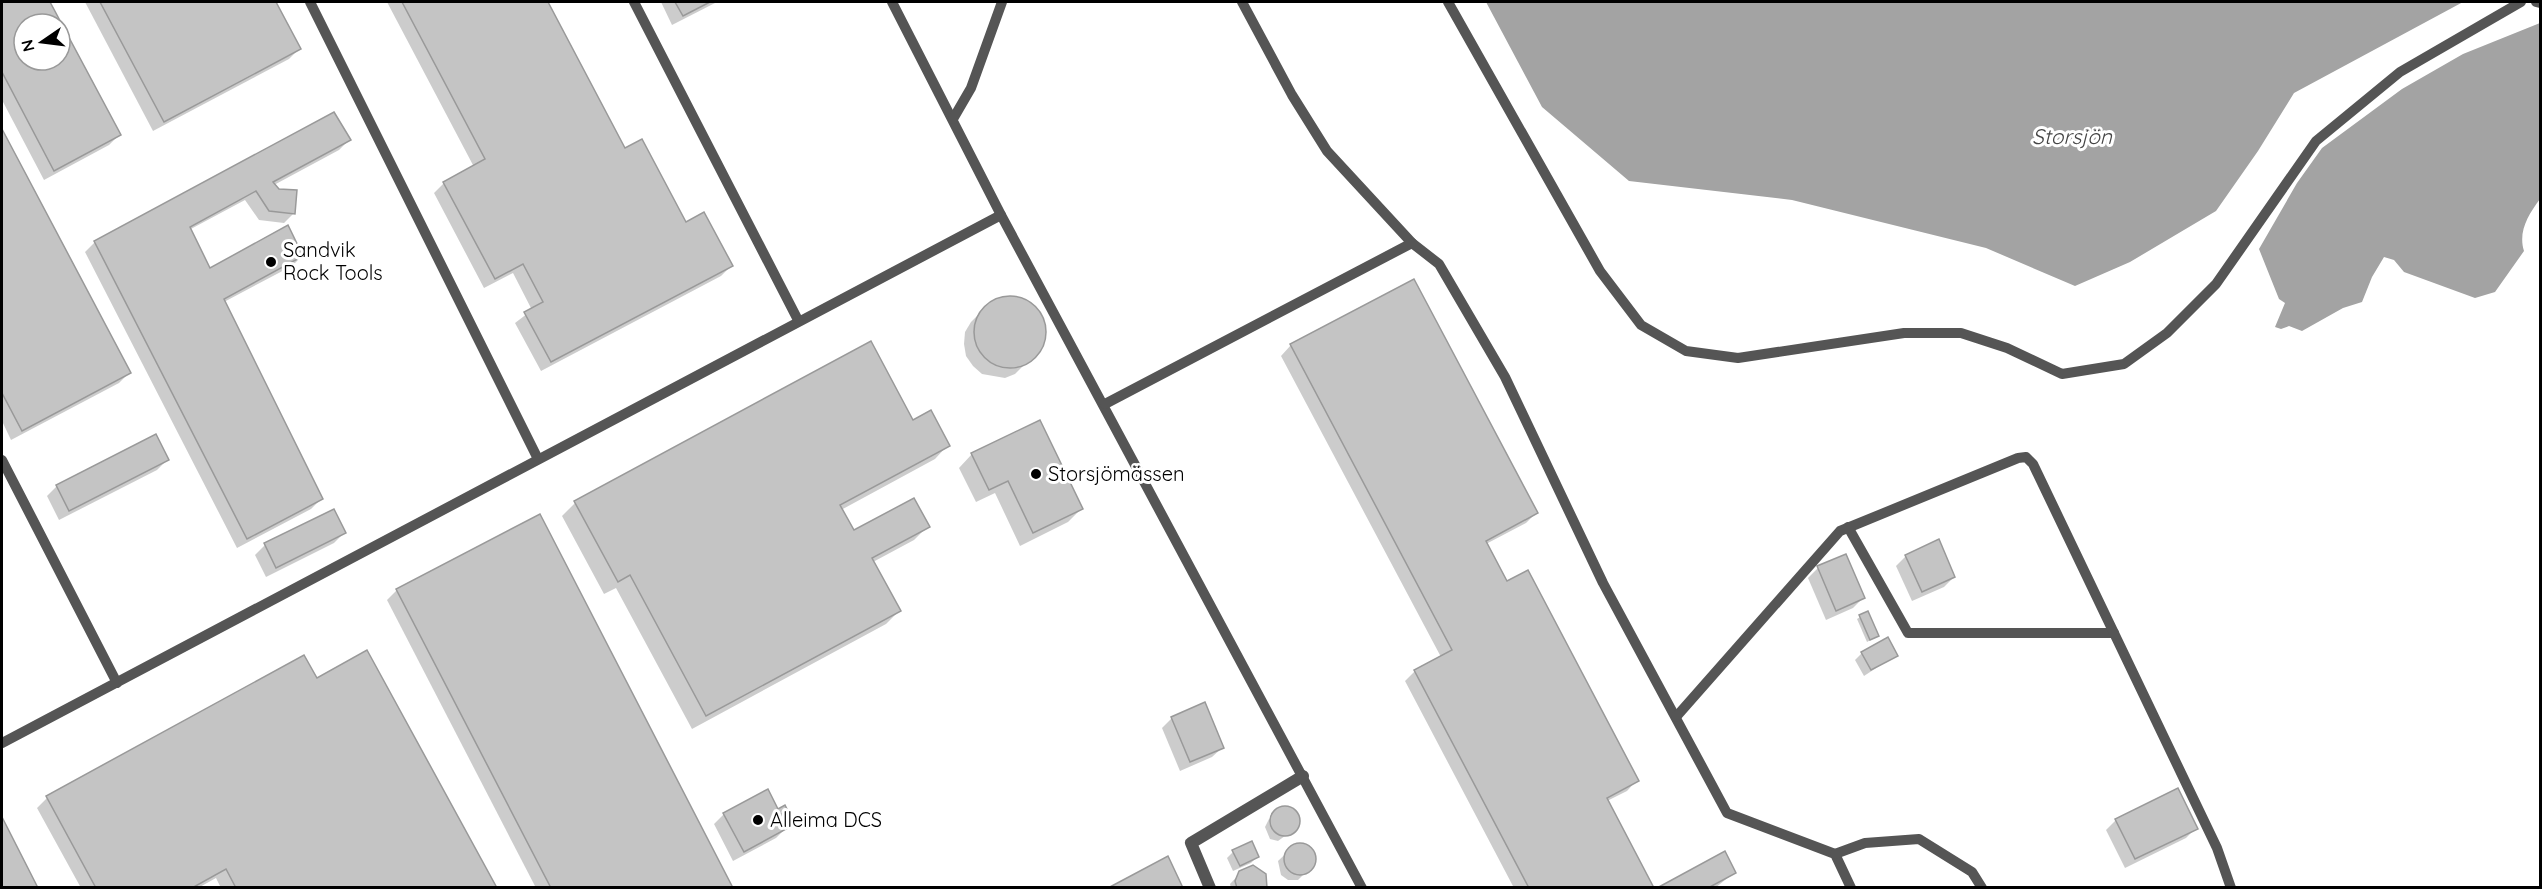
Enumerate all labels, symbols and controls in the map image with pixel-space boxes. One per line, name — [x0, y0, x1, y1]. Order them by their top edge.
north arrow — [12, 12, 72, 72]
text: N — [16, 38, 39, 54]
water label: Storsjön — [2032, 123, 2113, 149]
place label: Sandvik Rock Tools — [283, 237, 383, 285]
marker: Sandvik Rock Tools — [264, 255, 278, 269]
place label: Storsjömässen — [1048, 461, 1185, 486]
marker: Storsjömässen — [1029, 467, 1043, 481]
place label: Alleima DCS — [770, 807, 882, 832]
marker: Alleima DCS — [751, 813, 765, 827]

